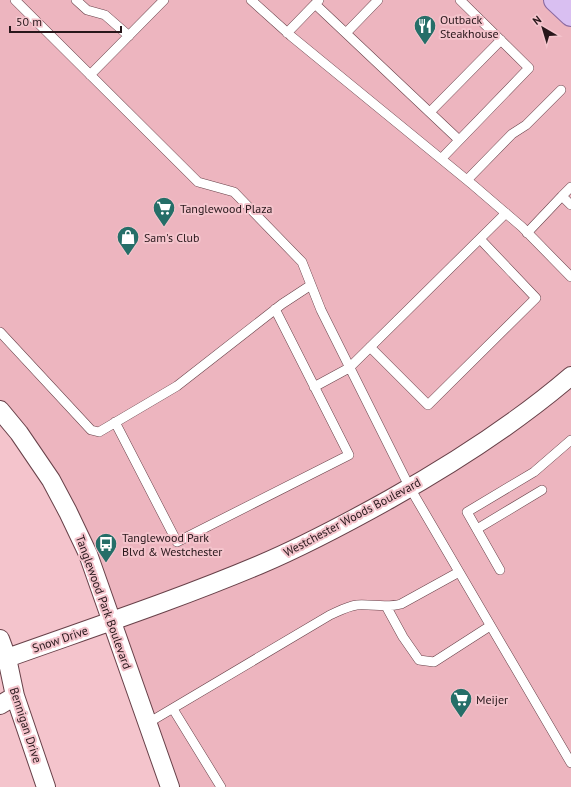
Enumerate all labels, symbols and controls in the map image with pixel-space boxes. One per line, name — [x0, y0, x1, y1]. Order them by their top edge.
scale bar — [10, 8, 121, 34]
north arrow — [523, 8, 563, 48]
place label: Outback Steakhouse — [440, 12, 499, 41]
text: N — [530, 12, 544, 28]
restaurant icon: Outback Steakhouse — [412, 13, 438, 46]
text: 50 m — [16, 14, 42, 29]
supermarket icon: Tanglewood Plaza — [151, 195, 177, 228]
place label: Tanglewood Plaza — [180, 201, 273, 216]
shop icon: Sam's Club — [115, 224, 141, 257]
place label: Sam's Club — [144, 230, 200, 245]
street label: Westchester Woods Boulevard — [281, 474, 423, 560]
place label: Tanglewood Park Blvd & Westchester — [122, 530, 222, 559]
bus stop icon: Tanglewood Park Blvd & Westchester — [93, 531, 119, 564]
street label: Tanglewood Park Boulevard — [73, 533, 135, 671]
street label: Snow Drive — [30, 622, 90, 656]
street label: Bennigan Drive — [7, 685, 45, 765]
supermarket icon: Meijer — [448, 686, 474, 719]
place label: Meijer — [476, 692, 508, 707]

